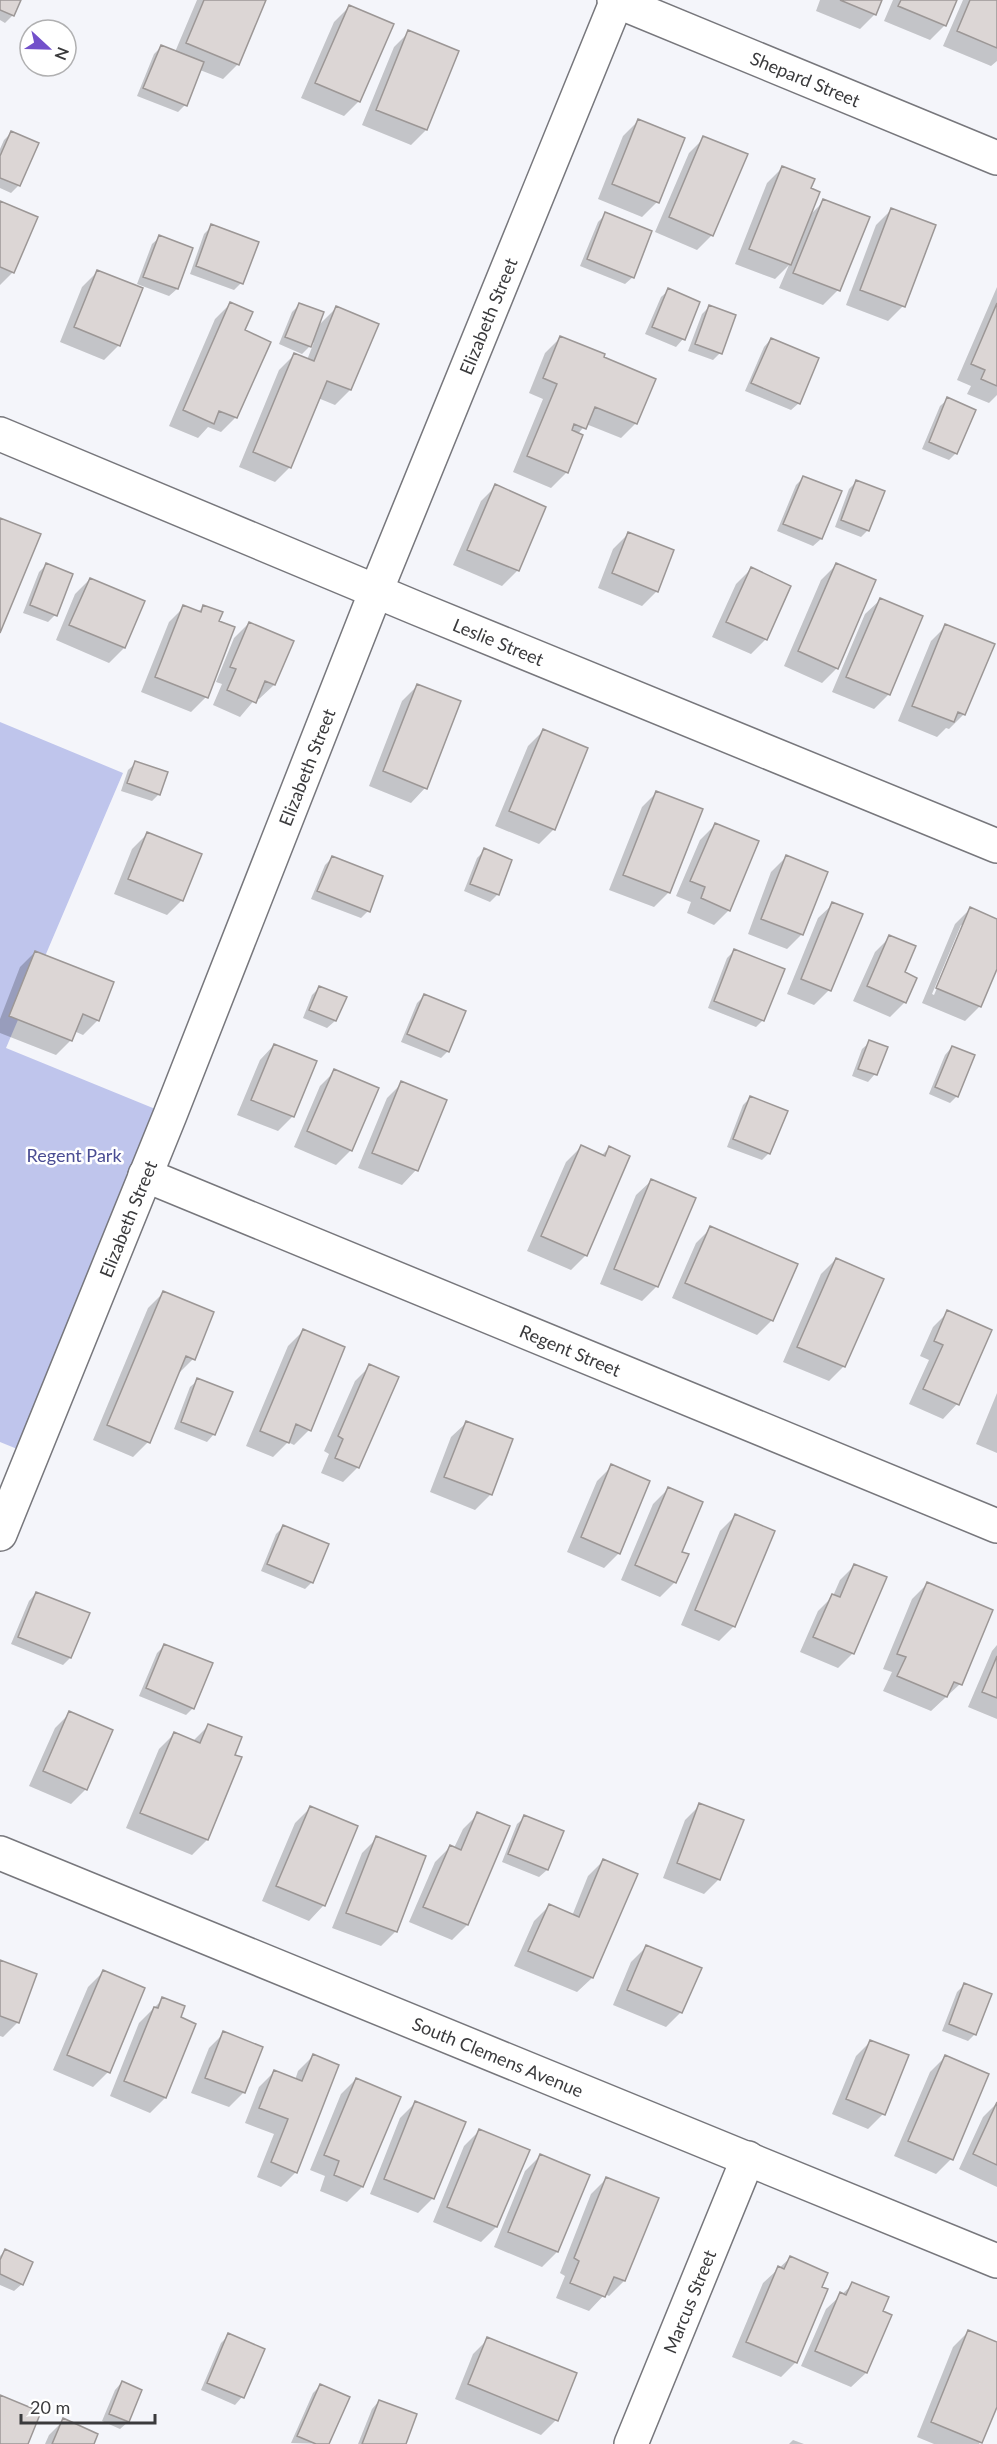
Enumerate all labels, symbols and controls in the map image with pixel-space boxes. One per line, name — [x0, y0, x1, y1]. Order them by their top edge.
north arrow — [18, 18, 78, 78]
text: N — [51, 45, 73, 63]
street label: Shepard Street — [747, 47, 864, 112]
street label: Elizabeth Street — [454, 254, 522, 378]
street label: Leslie Street — [450, 613, 548, 670]
street label: Elizabeth Street — [274, 705, 340, 829]
park label: Regent Park — [26, 1144, 122, 1166]
street label: Elizabeth Street — [94, 1157, 162, 1281]
street label: Regent Street — [516, 1320, 625, 1381]
street label: South Clemens Avenue — [409, 2012, 587, 2102]
street label: Marcus Street — [658, 2246, 721, 2357]
scale bar — [21, 2387, 154, 2425]
text: 20 m — [30, 2396, 70, 2418]

